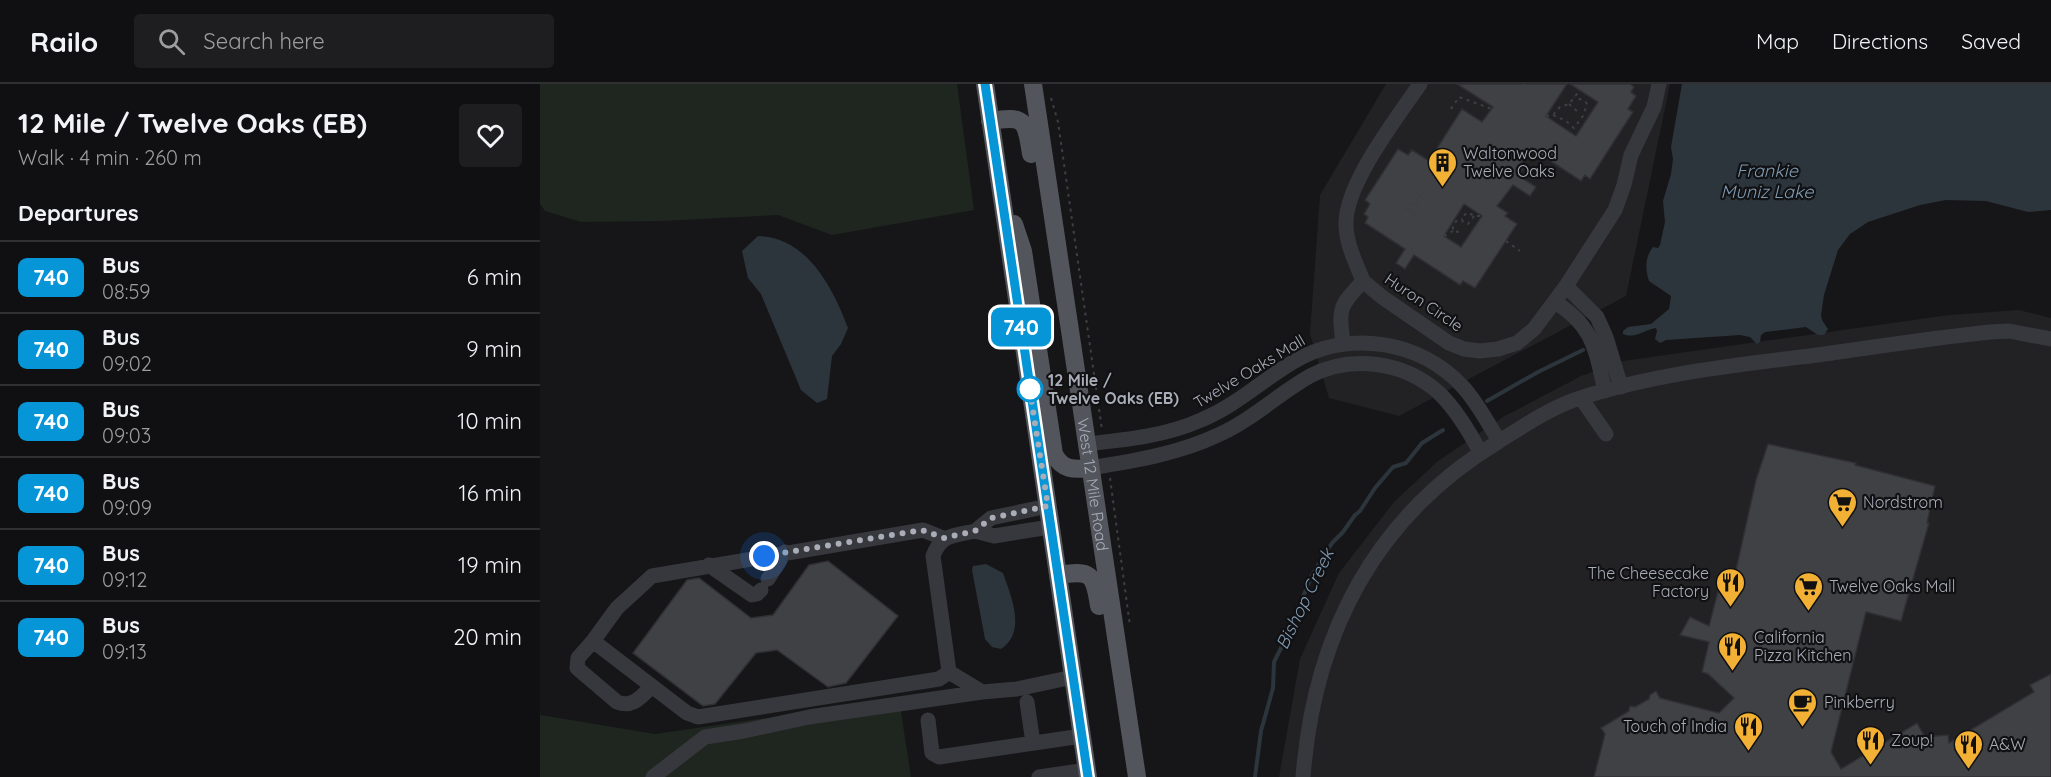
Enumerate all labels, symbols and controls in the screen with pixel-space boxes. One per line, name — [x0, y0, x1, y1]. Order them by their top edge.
search box — [134, 14, 554, 68]
text: Railo — [30, 24, 98, 59]
icon: search — [155, 25, 188, 58]
text: Search here — [203, 27, 325, 55]
text: Map — [1756, 28, 1799, 54]
text: Directions — [1832, 28, 1928, 54]
text: Saved — [1961, 28, 2021, 54]
button: heart — [459, 104, 522, 167]
text: 12 Mile / Twelve Oaks (EB) — [18, 105, 367, 140]
place label: Waltonwood Twelve Oaks — [1463, 143, 1557, 181]
text: Walk · 4 min · 260 m — [18, 145, 202, 170]
building icon: Waltonwood Twelve Oaks — [1426, 146, 1458, 188]
water label: Frankie Muniz Lake — [1721, 159, 1814, 203]
text: Departures — [18, 199, 139, 227]
text: Bus — [102, 251, 140, 279]
text: 6 min — [467, 263, 522, 291]
text: 740 — [33, 264, 69, 290]
street label: Huron Circle — [1381, 268, 1467, 336]
text: 08:59 — [102, 279, 151, 304]
line badge: 740 — [986, 308, 1056, 346]
text: 740 — [1003, 314, 1039, 340]
text: Bus — [102, 323, 140, 351]
street label: Twelve Oaks Mall — [1190, 330, 1308, 412]
text: 9 min — [466, 335, 522, 363]
text: 740 — [33, 336, 69, 362]
text: 09:02 — [102, 351, 152, 376]
place label: 12 Mile / Twelve Oaks (EB) — [1048, 370, 1179, 408]
marker: 12 Mile / Twelve Oaks (EB) — [1017, 376, 1043, 402]
text: Bus — [102, 395, 140, 423]
text: 10 min — [457, 407, 522, 435]
text: 740 — [33, 408, 69, 434]
street label: West 12 Mile Road — [1073, 417, 1113, 552]
text: 09:03 — [102, 423, 151, 448]
text: Bus — [102, 467, 140, 495]
text: 16 min — [459, 479, 522, 507]
text: 740 — [33, 480, 69, 506]
supermarket icon: Nordstrom — [1826, 486, 1858, 528]
place label: Nordstrom — [1863, 492, 1943, 512]
text: 09:09 — [102, 495, 152, 520]
text: Bus — [102, 539, 140, 567]
your location — [749, 541, 779, 571]
water label: Bishop Creek — [1270, 543, 1339, 653]
text: 19 min — [458, 551, 522, 579]
text: 740 — [33, 552, 69, 578]
place label: The Cheesecake Factory — [1587, 563, 1709, 601]
restaurant icon: The Cheesecake Factory — [1714, 566, 1746, 608]
text: 09:12 — [102, 567, 147, 592]
supermarket icon: Twelve Oaks Mall — [1792, 570, 1824, 612]
place label: Twelve Oaks Mall — [1829, 576, 1955, 596]
text: Bus — [102, 611, 140, 639]
text: 20 min — [453, 623, 522, 651]
text: 740 — [33, 624, 69, 650]
place label: California Pizza Kitchen — [1754, 627, 1852, 665]
restaurant icon: California Pizza Kitchen — [1717, 630, 1749, 672]
text: 09:13 — [102, 639, 147, 664]
cafe icon: Pinkberry — [1787, 686, 1819, 728]
place label: Pinkberry — [1824, 692, 1895, 712]
restaurant icon: Touch of India — [1732, 710, 1764, 752]
place label: Touch of India — [1623, 716, 1727, 736]
restaurant icon: Zoup! — [1854, 724, 1886, 766]
restaurant icon: A&W — [1952, 728, 1984, 770]
place label: Zoup! — [1891, 730, 1933, 750]
place label: A&W — [1989, 734, 2026, 754]

